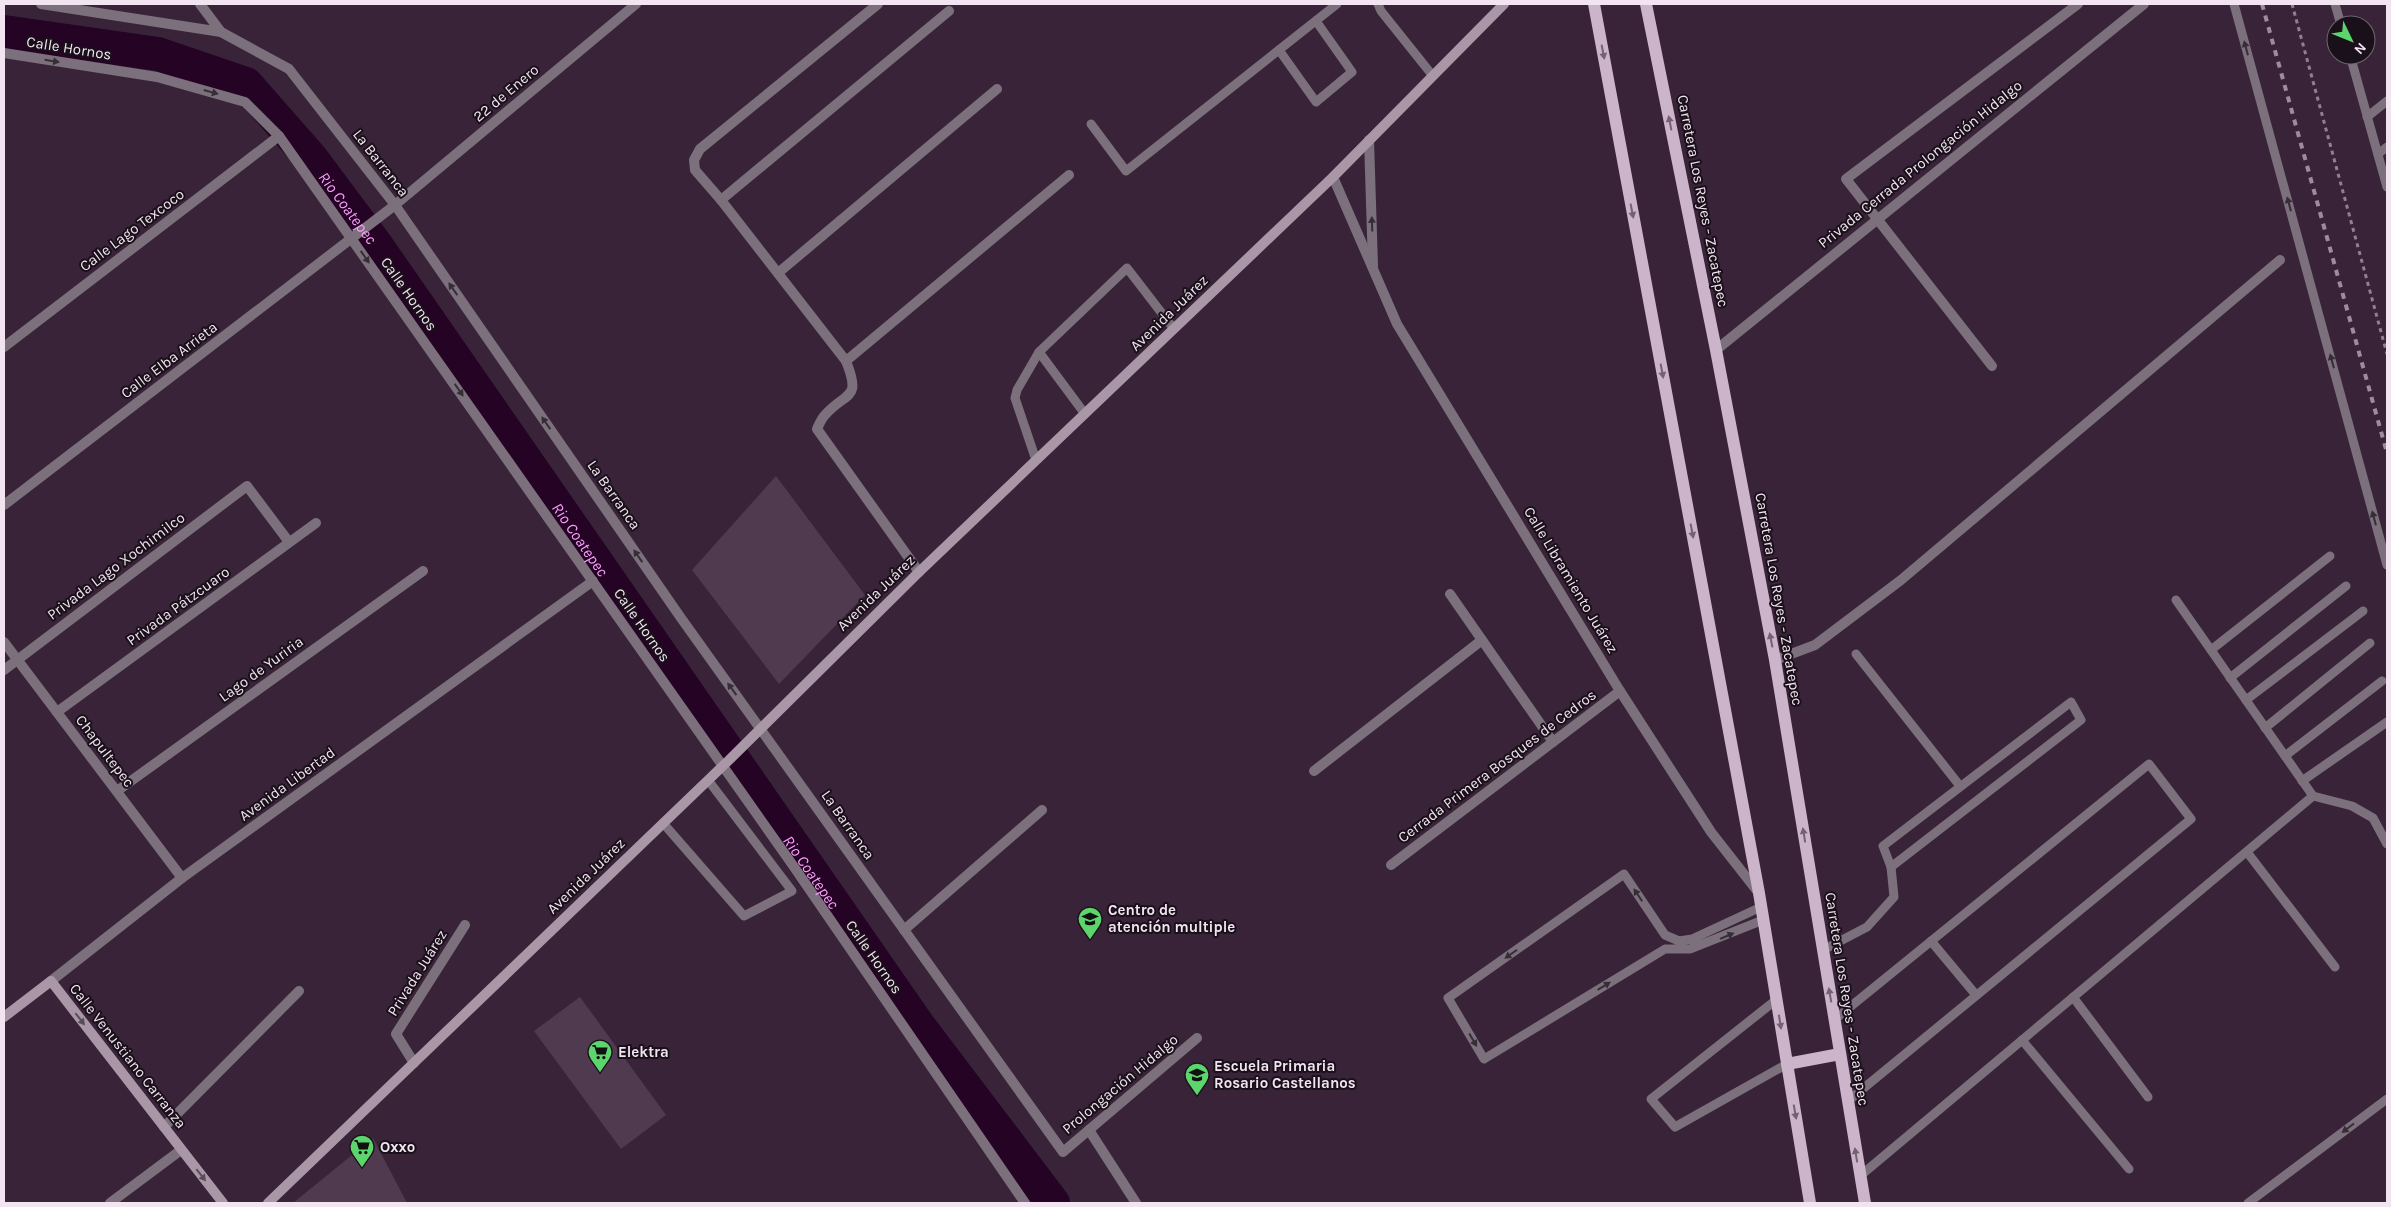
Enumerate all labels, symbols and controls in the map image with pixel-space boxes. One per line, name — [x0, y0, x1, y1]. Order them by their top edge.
north arrow — [2326, 15, 2376, 65]
street label: Calle Hornos — [25, 32, 113, 64]
text: N — [2350, 39, 2370, 58]
one-way arrow — [2242, 40, 2250, 55]
one-way arrow — [1599, 44, 1607, 60]
one-way arrow — [44, 57, 60, 65]
street label: 22 de Enero — [470, 60, 542, 126]
street label: Privada Cerrada Prolongación Hidalgo — [1814, 76, 2026, 252]
one-way arrow — [204, 88, 219, 96]
street label: Carretera Los Reyes - Zacatepec — [1674, 93, 1732, 309]
one-way arrow — [1666, 115, 1674, 131]
street label: La Barranca — [349, 126, 413, 200]
water label: Rio Coatepec — [315, 168, 382, 248]
street label: Calle Lago Texcoco — [76, 185, 188, 275]
one-way arrow — [2285, 197, 2293, 212]
one-way arrow — [1629, 204, 1637, 220]
one-way arrow — [1368, 215, 1376, 231]
one-way arrow — [360, 250, 370, 264]
street label: Calle Hornos — [377, 254, 441, 334]
street label: Avenida Juárez — [1126, 271, 1212, 355]
one-way arrow — [449, 282, 458, 296]
street label: Calle Elba Arrieta — [117, 318, 221, 402]
one-way arrow — [2327, 354, 2335, 369]
one-way arrow — [1658, 364, 1666, 379]
one-way arrow — [454, 383, 464, 397]
one-way arrow — [541, 416, 551, 430]
street label: La Barranca — [584, 457, 644, 533]
street label: Carretera Los Reyes - Zacatepec — [1751, 491, 1807, 707]
water label: Rio Coatepec — [548, 499, 613, 580]
street label: Calle Libramiento Juárez — [1520, 504, 1622, 656]
street label: Privada Lago Xochimilco — [44, 508, 188, 624]
one-way arrow — [2370, 511, 2378, 526]
one-way arrow — [1688, 523, 1696, 539]
one-way arrow — [633, 550, 643, 563]
street label: Avenida Juárez — [833, 551, 919, 635]
street label: Privada Pátzcuaro — [123, 563, 233, 649]
street label: Calle Hornos — [610, 585, 674, 665]
one-way arrow — [1766, 631, 1774, 647]
street label: Lago de Yuriria — [215, 632, 307, 706]
one-way arrow — [727, 682, 737, 696]
street label: Cerrada Primera Bosques de Cedros — [1394, 685, 1600, 847]
street label: Chapultepec — [72, 711, 138, 791]
street label: Avenida Libertad — [236, 743, 338, 825]
street label: La Barranca — [818, 787, 878, 863]
one-way arrow — [1799, 826, 1807, 842]
water label: Rio Coatepec — [779, 831, 844, 913]
street label: Avenida Juárez — [543, 834, 629, 918]
one-way arrow — [1633, 888, 1643, 901]
street label: Carretera Los Reyes - Zacatepec — [1821, 891, 1873, 1107]
place label: Centro de atención multiple — [1108, 901, 1235, 936]
school or university icon: Centro de atención multiple — [1077, 906, 1103, 940]
street label: Calle Hornos — [842, 917, 906, 997]
street label: Privada Juárez — [383, 927, 451, 1019]
one-way arrow — [1720, 931, 1734, 939]
one-way arrow — [1504, 949, 1518, 959]
street label: Calle Venustiano Carranza — [66, 980, 190, 1132]
one-way arrow — [1598, 982, 1611, 991]
one-way arrow — [1826, 986, 1834, 1002]
one-way arrow — [75, 1012, 86, 1025]
one-way arrow — [1776, 1015, 1784, 1031]
street label: Prolongación Hidalgo — [1058, 1030, 1182, 1138]
one-way arrow — [1469, 1033, 1477, 1048]
supermarket icon: Elektra — [587, 1039, 613, 1073]
place label: Elektra — [618, 1043, 669, 1061]
place label: Escuela Primaria Rosario Castellanos — [1214, 1057, 1356, 1092]
school or university icon: Escuela Primaria Rosario Castellanos — [1184, 1062, 1210, 1096]
one-way arrow — [1791, 1104, 1799, 1120]
one-way arrow — [2341, 1123, 2355, 1133]
supermarket icon: Oxxo — [349, 1134, 375, 1168]
place label: Oxxo — [380, 1138, 415, 1156]
one-way arrow — [1852, 1147, 1860, 1163]
one-way arrow — [196, 1169, 207, 1182]

